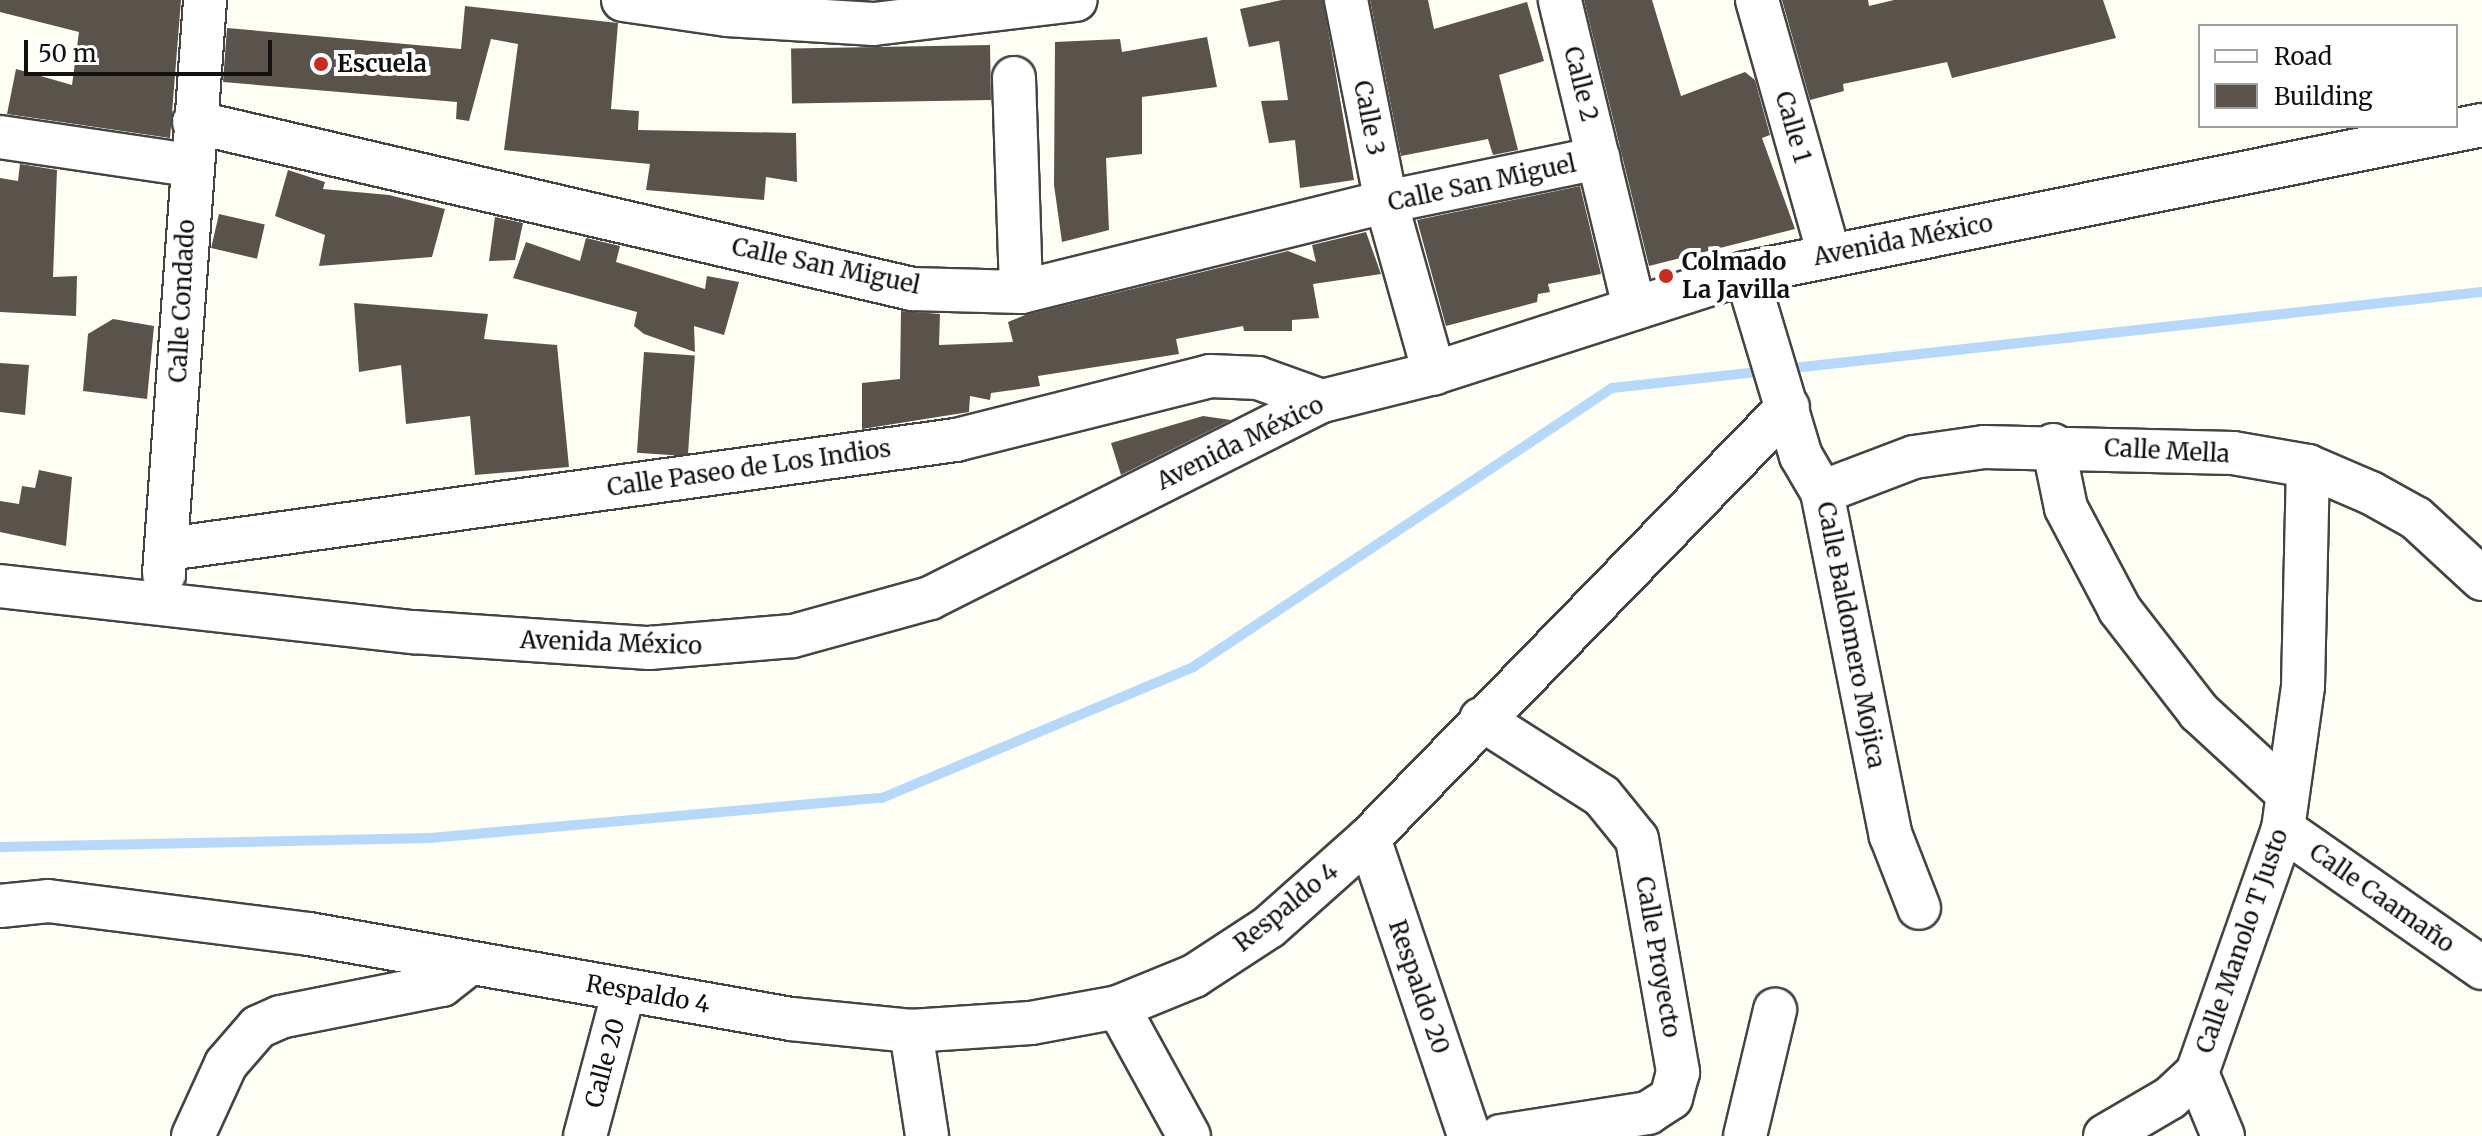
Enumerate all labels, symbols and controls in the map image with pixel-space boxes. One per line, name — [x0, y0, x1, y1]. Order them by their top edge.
scale bar — [28, 24, 276, 74]
legend — [2198, 24, 2458, 128]
text: 50 m — [38, 38, 97, 69]
text: Road — [2274, 41, 2332, 72]
street label: Calle 2 — [1558, 44, 1604, 124]
place label: Escuela — [337, 50, 427, 78]
marker: Escuela — [312, 55, 330, 73]
street label: Calle 3 — [1348, 78, 1390, 158]
text: Building — [2274, 81, 2373, 112]
street label: Calle 1 — [1769, 88, 1817, 166]
street label: Calle San Miguel — [1385, 149, 1579, 217]
street label: Avenida México — [1811, 208, 1995, 272]
street label: Calle Condado — [163, 219, 201, 383]
street label: Calle San Miguel — [729, 232, 923, 300]
place label: Colmado La Javilla — [1682, 248, 1790, 304]
marker: Colmado La Javilla — [1657, 267, 1675, 285]
street label: Avenida México — [1152, 390, 1328, 496]
street label: Calle Mella — [2103, 433, 2231, 469]
street label: Calle Paseo de Los Indios — [605, 434, 893, 502]
street label: Calle Baldomero Mojica — [1811, 499, 1891, 771]
street label: Avenida México — [519, 625, 703, 661]
street label: Calle Manolo T Justo — [2190, 825, 2294, 1057]
street label: Calle Caamaño — [2304, 837, 2460, 959]
street label: Respaldo 4 — [1228, 856, 1344, 958]
street label: Calle Proyecto — [1630, 874, 1686, 1040]
street label: Respaldo 20 — [1383, 916, 1455, 1058]
street label: Respaldo 4 — [584, 969, 712, 1019]
street label: Calle 20 — [579, 1015, 631, 1111]

